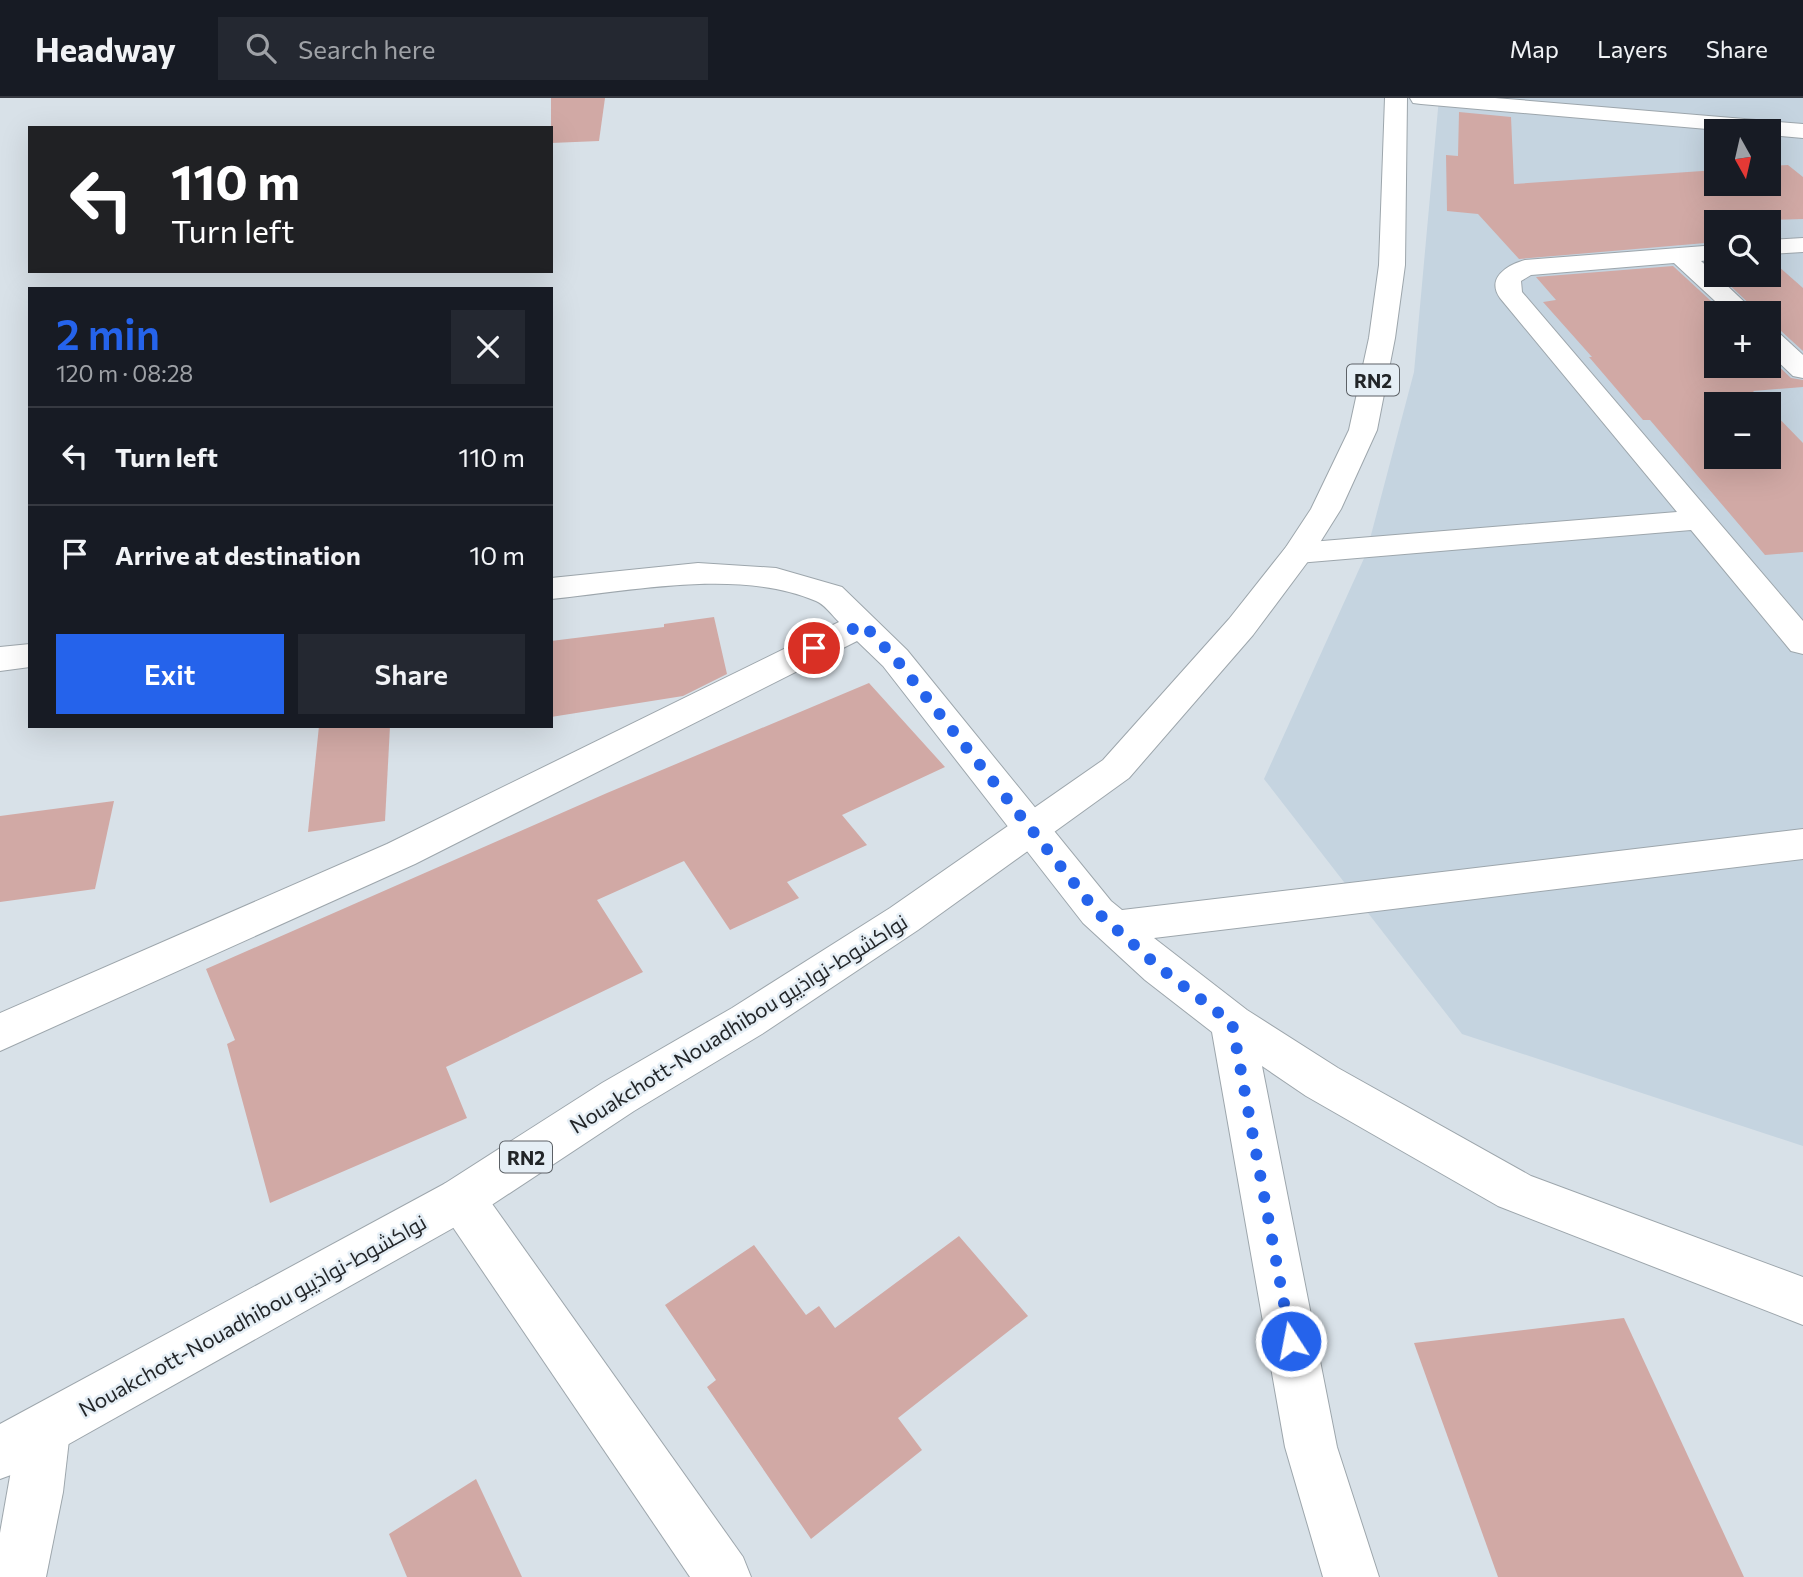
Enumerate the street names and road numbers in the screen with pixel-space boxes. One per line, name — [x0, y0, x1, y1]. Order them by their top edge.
road number: RN2 — [1347, 364, 1399, 396]
street label: Nouakchott-Nouadhibou نواكشوط-نواذيبو — [565, 908, 912, 1139]
road number: RN2 — [500, 1142, 552, 1172]
street label: Nouakchott-Nouadhibou نواكشوط-نواذيبو — [74, 1209, 431, 1422]

